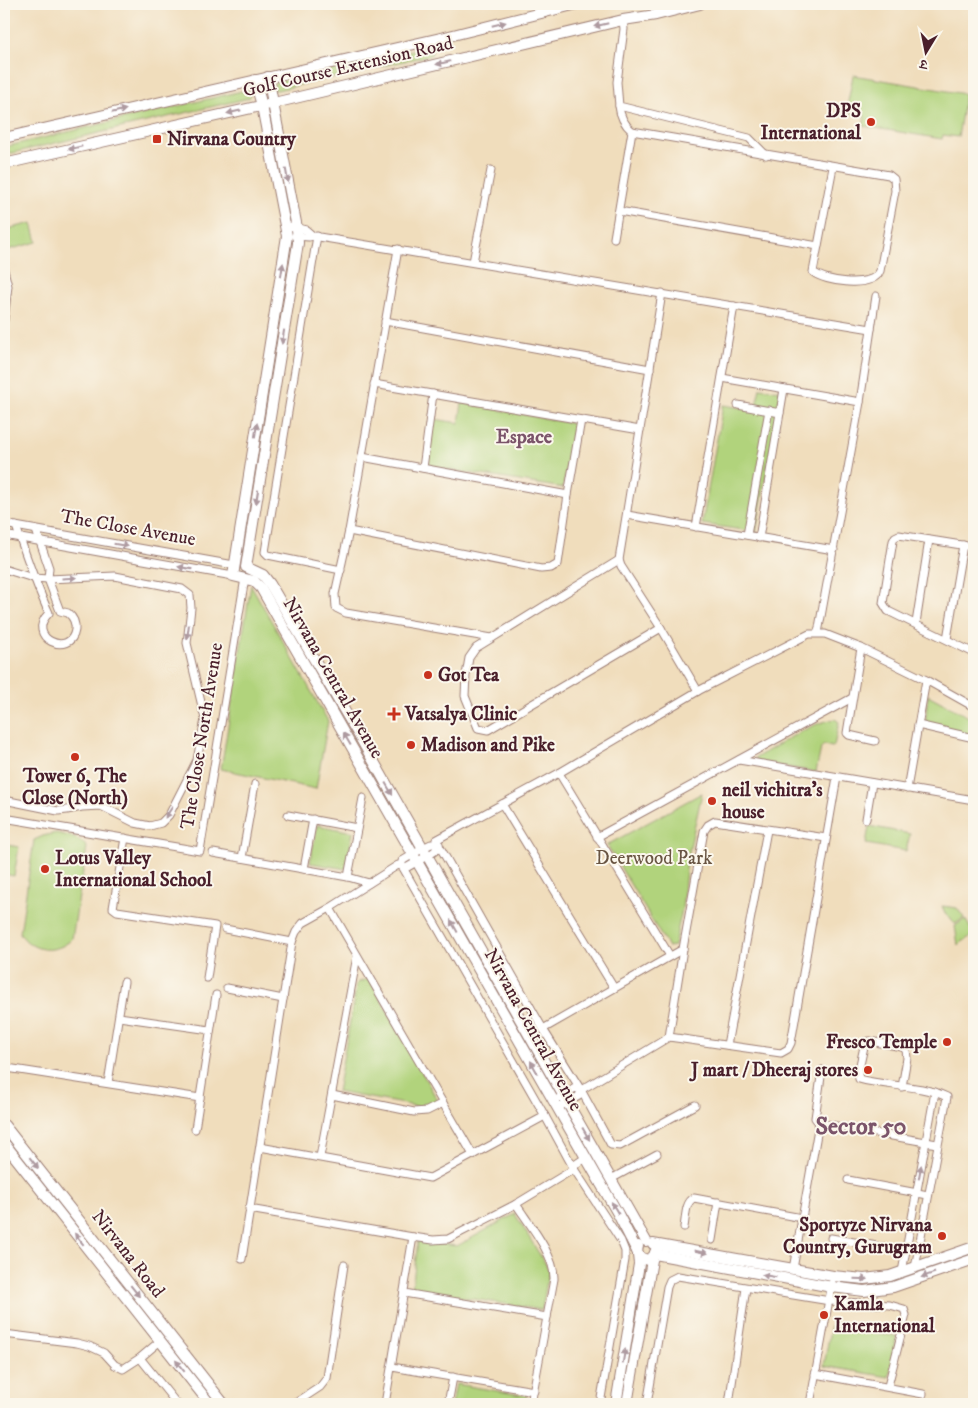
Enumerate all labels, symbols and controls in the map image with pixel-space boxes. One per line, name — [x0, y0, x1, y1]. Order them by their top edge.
one-way arrow — [492, 19, 507, 27]
one-way arrow — [594, 21, 609, 29]
north arrow — [900, 28, 950, 78]
street label: Golf Course Extension Road — [241, 31, 456, 102]
text: उ — [918, 54, 930, 73]
one-way arrow — [436, 59, 451, 67]
place label: DPS International — [760, 100, 861, 145]
one-way arrow — [112, 107, 127, 115]
one-way arrow — [226, 108, 241, 116]
marker: DPS International — [865, 116, 877, 128]
place label: Nirvana Country — [167, 128, 297, 151]
marker: Nirvana Country — [151, 133, 163, 145]
one-way arrow — [68, 144, 83, 152]
one-way arrow — [284, 169, 292, 185]
one-way arrow — [279, 261, 287, 277]
one-way arrow — [278, 329, 286, 345]
one-way arrow — [253, 422, 261, 438]
district label: Espace — [496, 425, 553, 450]
one-way arrow — [252, 490, 260, 506]
street label: The Close Avenue — [59, 505, 197, 551]
one-way arrow — [113, 541, 129, 549]
one-way arrow — [176, 563, 192, 571]
one-way arrow — [61, 573, 77, 581]
street label: Nirvana Central Avenue — [278, 593, 389, 763]
one-way arrow — [184, 624, 192, 640]
street label: The Close North Avenue — [176, 641, 228, 831]
place label: Got Tea — [438, 664, 500, 687]
marker: Got Tea — [422, 669, 434, 681]
place label: Vatsalya Clinic — [404, 703, 517, 726]
marker: Vatsalya Clinic — [387, 707, 401, 721]
one-way arrow — [343, 732, 352, 745]
place label: Madison and Pike — [421, 734, 555, 757]
marker: Madison and Pike — [405, 739, 417, 751]
marker: Tower 6, The Close (North) — [69, 751, 81, 763]
place label: Tower 6, The Close (North) — [22, 765, 128, 810]
place label: neil vichitra's house — [721, 779, 823, 824]
one-way arrow — [385, 781, 393, 796]
marker: neil vichitra's house — [706, 795, 718, 807]
one-way arrow — [164, 806, 174, 819]
place label: Lotus Valley International School — [55, 847, 212, 892]
park label: Deerwood Park — [596, 847, 713, 870]
marker: Lotus Valley International School — [39, 863, 51, 875]
one-way arrow — [449, 919, 458, 932]
street label: Nirvana Central Avenue — [479, 945, 587, 1115]
place label: Fresco Temple — [826, 1031, 937, 1054]
marker: Fresco Temple — [941, 1036, 953, 1048]
place label: J mart / Dheeraj stores — [689, 1059, 859, 1083]
one-way arrow — [529, 1061, 538, 1074]
marker: J mart / Dheeraj stores — [862, 1064, 874, 1076]
district label: Sector 50 — [815, 1112, 907, 1142]
one-way arrow — [581, 1127, 590, 1140]
one-way arrow — [29, 1156, 39, 1170]
one-way arrow — [916, 1164, 924, 1180]
one-way arrow — [610, 1201, 619, 1215]
street label: Nirvana Road — [87, 1205, 170, 1303]
place label: Sportyze Nirvana Country, Gurugram — [783, 1214, 933, 1259]
marker: Sportyze Nirvana Country, Gurugram — [936, 1230, 948, 1242]
one-way arrow — [74, 1232, 84, 1245]
one-way arrow — [694, 1248, 710, 1256]
one-way arrow — [761, 1272, 777, 1280]
one-way arrow — [921, 1272, 936, 1280]
one-way arrow — [854, 1275, 870, 1283]
one-way arrow — [129, 1284, 140, 1297]
place label: Kamla International — [834, 1293, 935, 1338]
marker: Kamla International — [818, 1309, 830, 1321]
one-way arrow — [620, 1348, 628, 1364]
one-way arrow — [174, 1360, 185, 1373]

